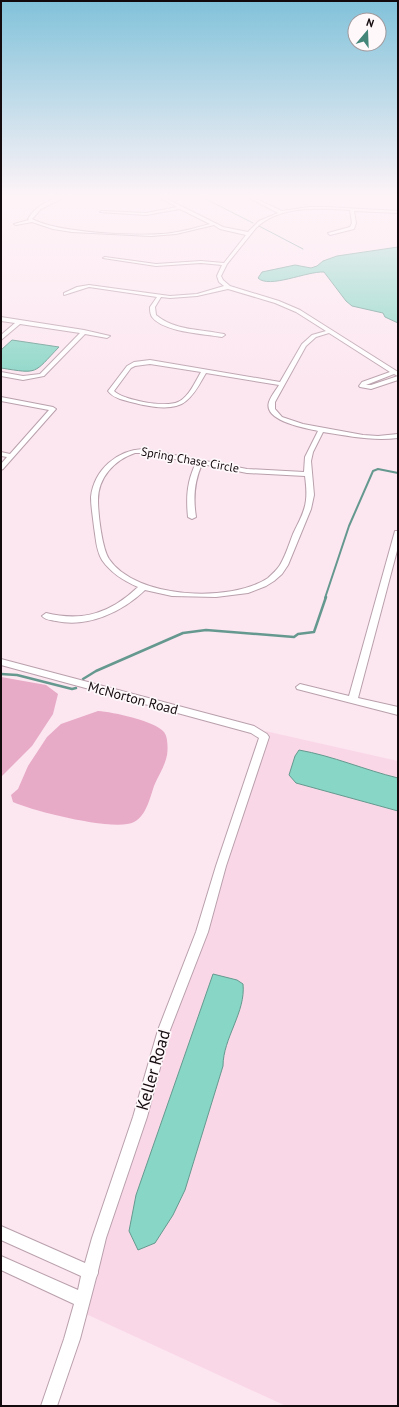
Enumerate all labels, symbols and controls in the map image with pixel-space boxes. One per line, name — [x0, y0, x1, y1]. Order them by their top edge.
north arrow — [347, 12, 387, 52]
text: N — [365, 15, 376, 30]
street label: Spring Chase Circle — [140, 444, 240, 476]
street label: McNorton Road — [86, 677, 180, 719]
street label: Keller Road — [131, 1027, 175, 1113]

